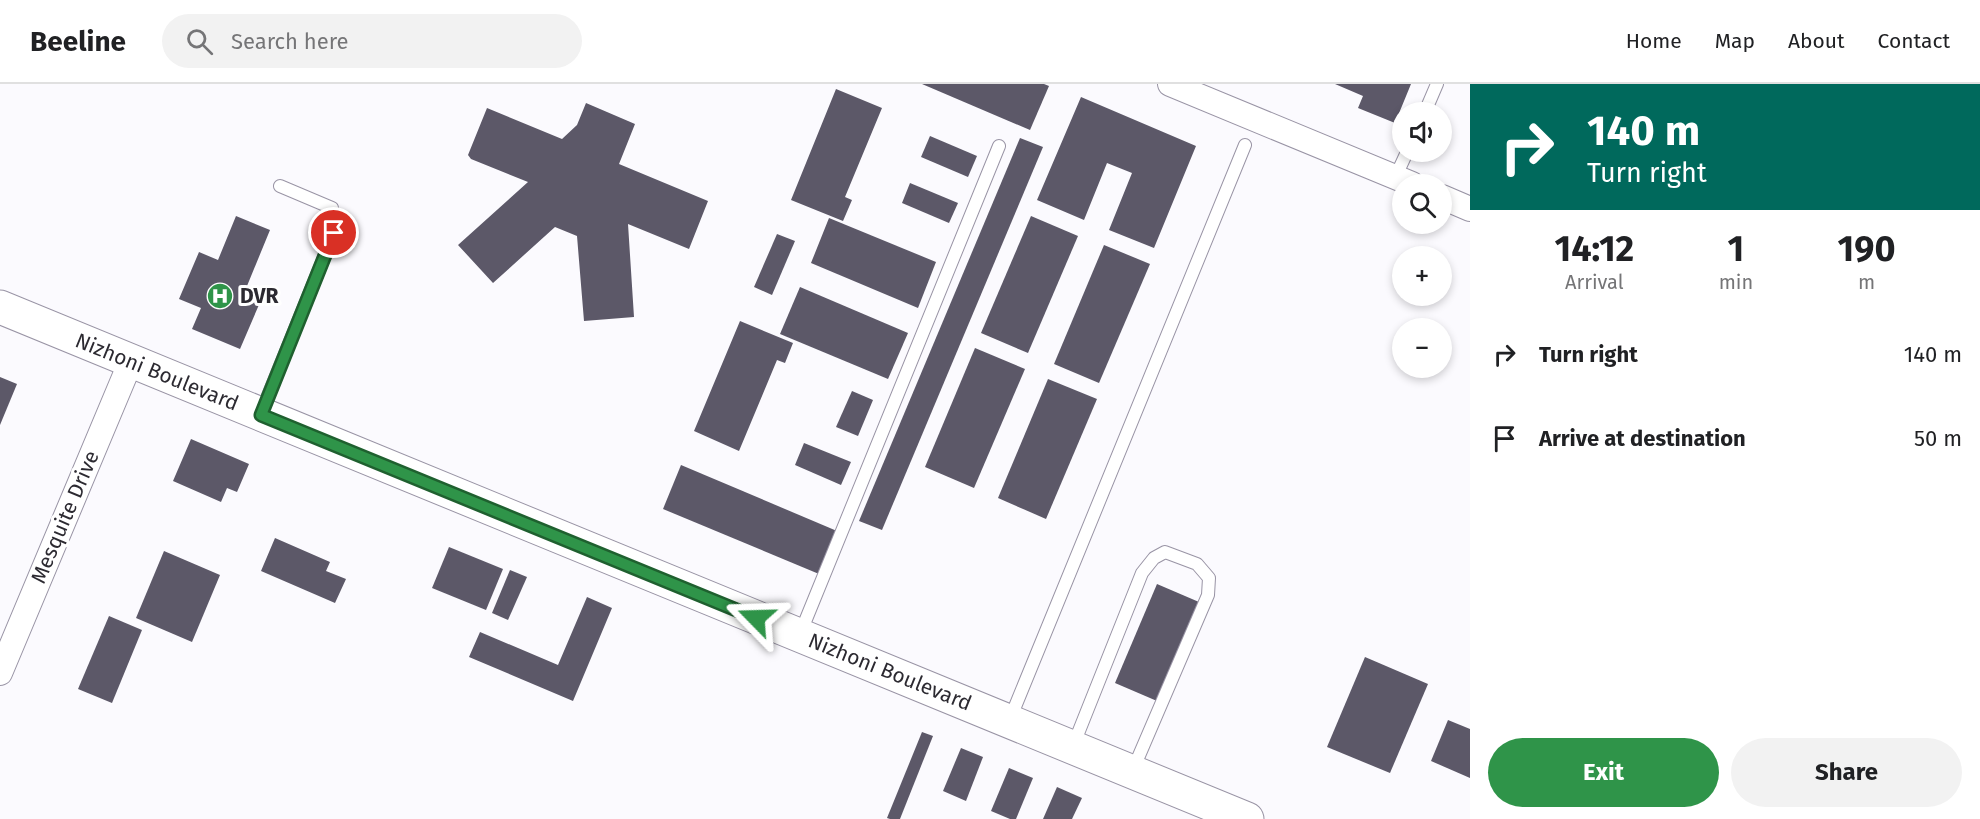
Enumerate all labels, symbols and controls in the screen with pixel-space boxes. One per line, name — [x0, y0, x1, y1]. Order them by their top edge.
search box — [162, 14, 582, 68]
text: Beeline — [30, 25, 126, 58]
icon: search — [183, 25, 216, 58]
text: Search here — [231, 28, 349, 55]
text: Home — [1626, 28, 1682, 54]
text: Map — [1715, 28, 1755, 54]
text: About — [1788, 28, 1845, 54]
text: Contact — [1878, 28, 1950, 54]
map controls — [1392, 102, 1452, 378]
button: sound — [1392, 102, 1452, 162]
text: 140 m — [1587, 106, 1700, 156]
icon: right — [1488, 108, 1566, 186]
text: Turn right — [1587, 157, 1707, 189]
button: search — [1392, 174, 1452, 234]
pin — [308, 207, 359, 258]
icon: arrive — [317, 216, 350, 249]
text: 14:12 — [1554, 227, 1634, 271]
text: 1 — [1728, 227, 1744, 271]
text: 190 — [1838, 227, 1896, 271]
button: + — [1392, 246, 1452, 306]
text: Arrival — [1565, 270, 1624, 294]
text: min — [1719, 270, 1753, 294]
text: m — [1858, 270, 1875, 294]
hospital icon: DVR — [205, 281, 235, 311]
place label: DVR — [240, 283, 280, 309]
button: − — [1392, 318, 1452, 378]
street label: Nizhoni Boulevard — [72, 327, 242, 417]
icon: right — [1488, 338, 1521, 371]
text: Turn right — [1539, 341, 1638, 368]
text: 140 m — [1904, 341, 1962, 368]
icon: arrive — [1488, 422, 1521, 455]
text: Arrive at destination — [1539, 425, 1746, 452]
text: 50 m — [1914, 425, 1962, 452]
street label: Mesquite Drive — [25, 447, 105, 587]
position arrow — [724, 586, 788, 650]
street label: Nizhoni Boulevard — [805, 627, 975, 717]
button: Exit — [1488, 738, 1719, 807]
button: Share — [1731, 738, 1962, 807]

